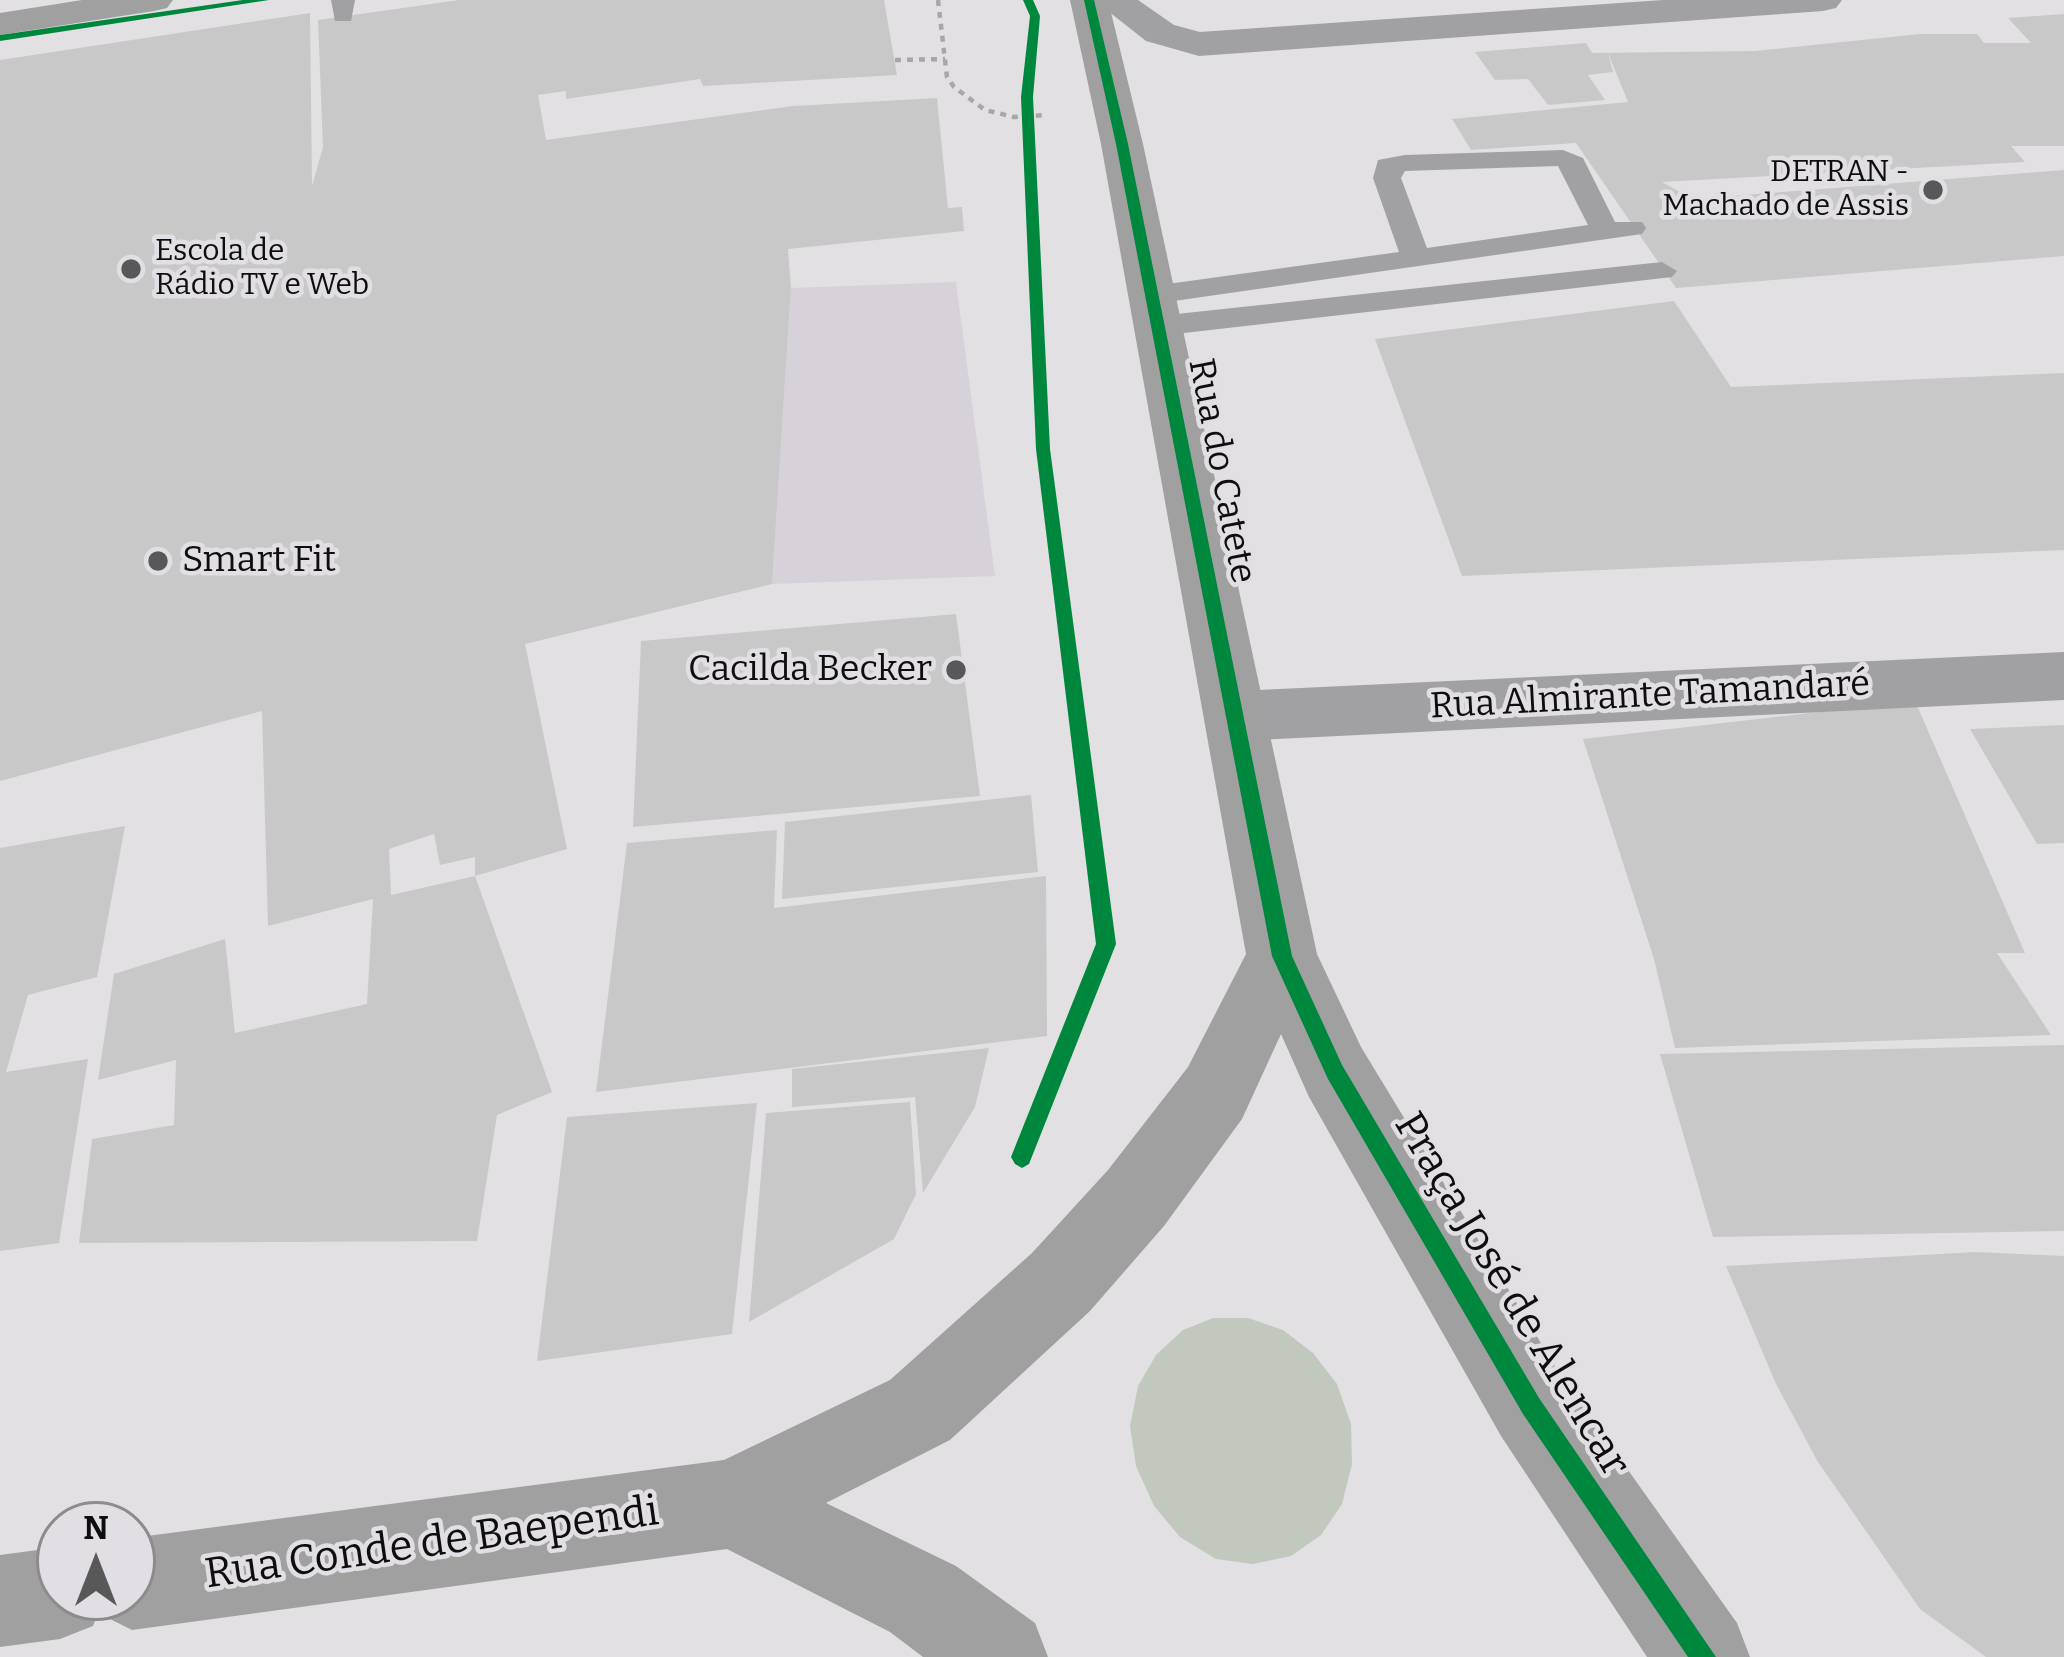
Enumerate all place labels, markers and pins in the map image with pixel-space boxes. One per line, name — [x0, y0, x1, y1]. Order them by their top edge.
place label: DETRAN - Machado de Assis — [1662, 155, 1909, 225]
marker: DETRAN - Machado de Assis — [1920, 177, 1946, 203]
place label: Escola de Rádio TV e Web — [155, 234, 369, 304]
marker: Escola de Rádio TV e Web — [118, 256, 144, 282]
place label: Smart Fit — [182, 539, 336, 583]
marker: Smart Fit — [145, 548, 171, 574]
place label: Cacilda Becker — [688, 648, 932, 692]
marker: Cacilda Becker — [943, 657, 969, 683]

